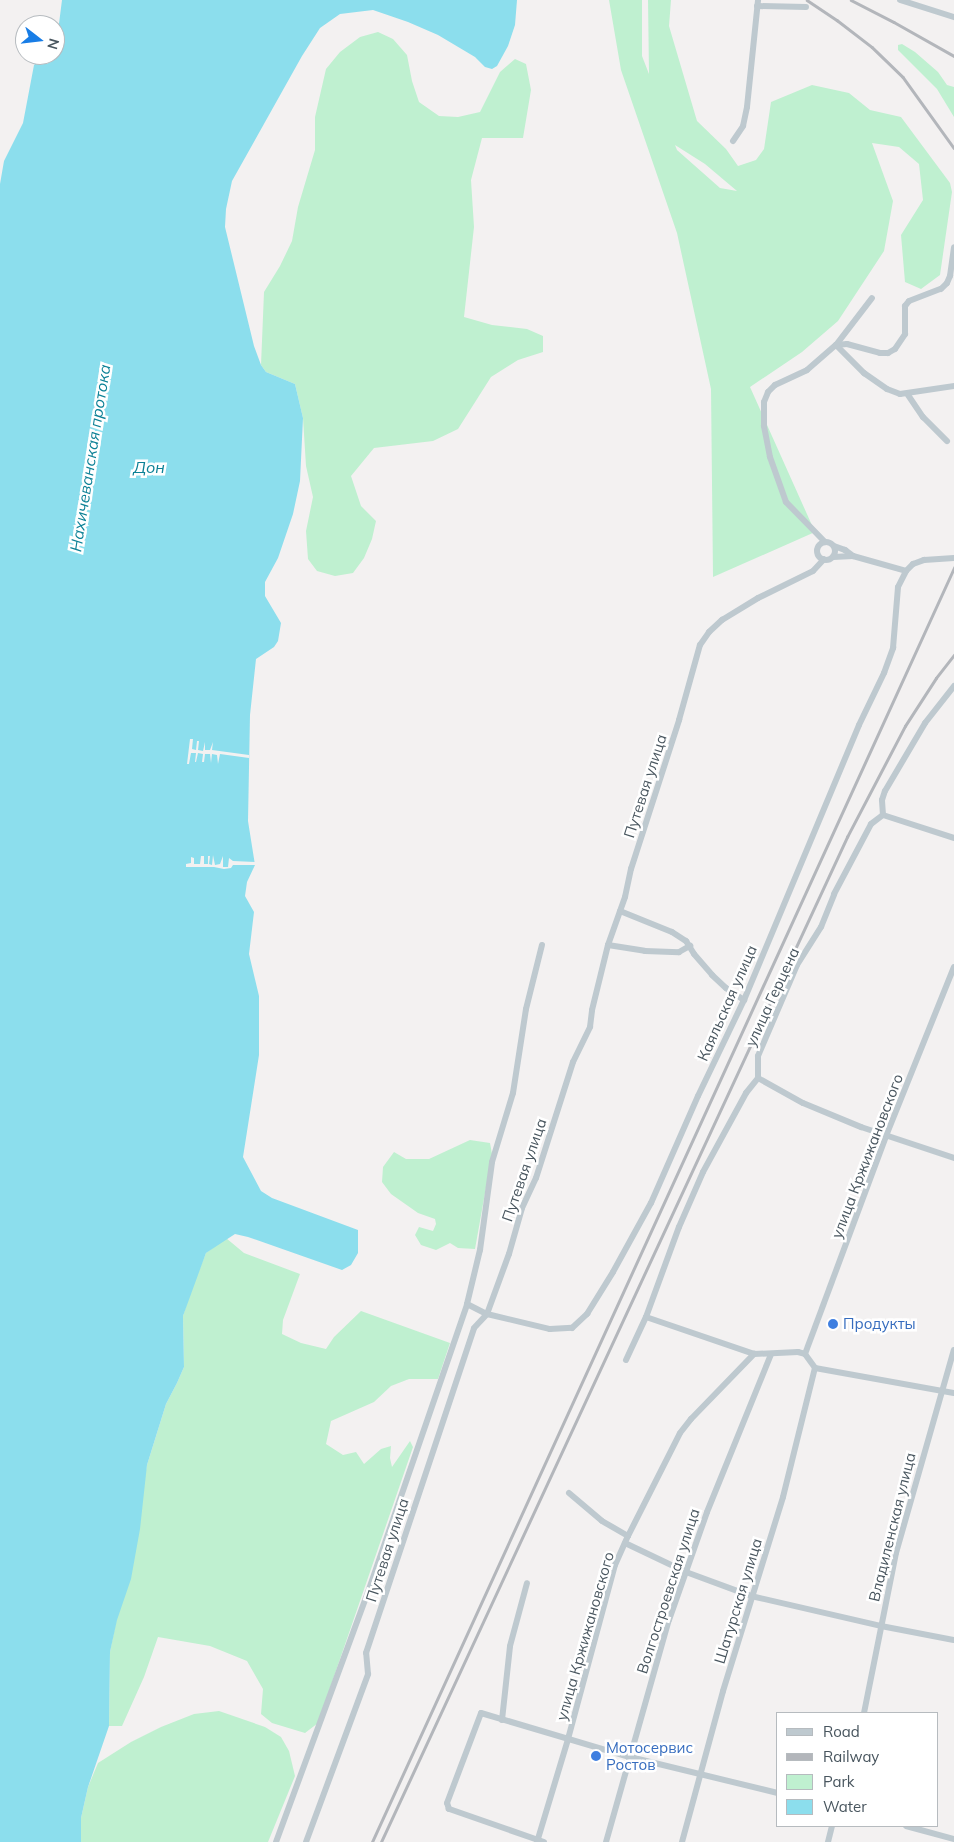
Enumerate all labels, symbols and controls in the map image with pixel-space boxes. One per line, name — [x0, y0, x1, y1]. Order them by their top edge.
north arrow — [15, 15, 65, 65]
text: N — [43, 36, 64, 51]
water label: Нахичеванская протока — [66, 363, 114, 553]
water label: Дон — [133, 457, 165, 477]
street label: Путевая улица — [620, 732, 670, 840]
street label: Каяльская улица — [693, 942, 761, 1064]
street label: улица Герцена — [741, 945, 803, 1049]
street label: улица Кржижановского — [827, 1071, 907, 1241]
street label: Путевая улица — [498, 1116, 550, 1224]
place label: Продукты — [843, 1315, 916, 1333]
marker: Продукты — [827, 1318, 839, 1330]
street label: Владиленская улица — [865, 1451, 919, 1603]
street label: Путевая улица — [362, 1496, 412, 1604]
street label: Волгостроевская улица — [633, 1506, 703, 1676]
street label: Шатурская улица — [710, 1536, 766, 1666]
street label: улица Кржижановского — [552, 1550, 618, 1722]
legend — [776, 1712, 939, 1827]
text: Road — [823, 1722, 860, 1741]
place label: Мотосервис Ростов — [606, 1738, 693, 1773]
text: Railway — [823, 1747, 879, 1766]
marker: Мотосервис Ростов — [590, 1750, 602, 1762]
text: Park — [823, 1772, 855, 1791]
text: Water — [823, 1797, 867, 1816]

